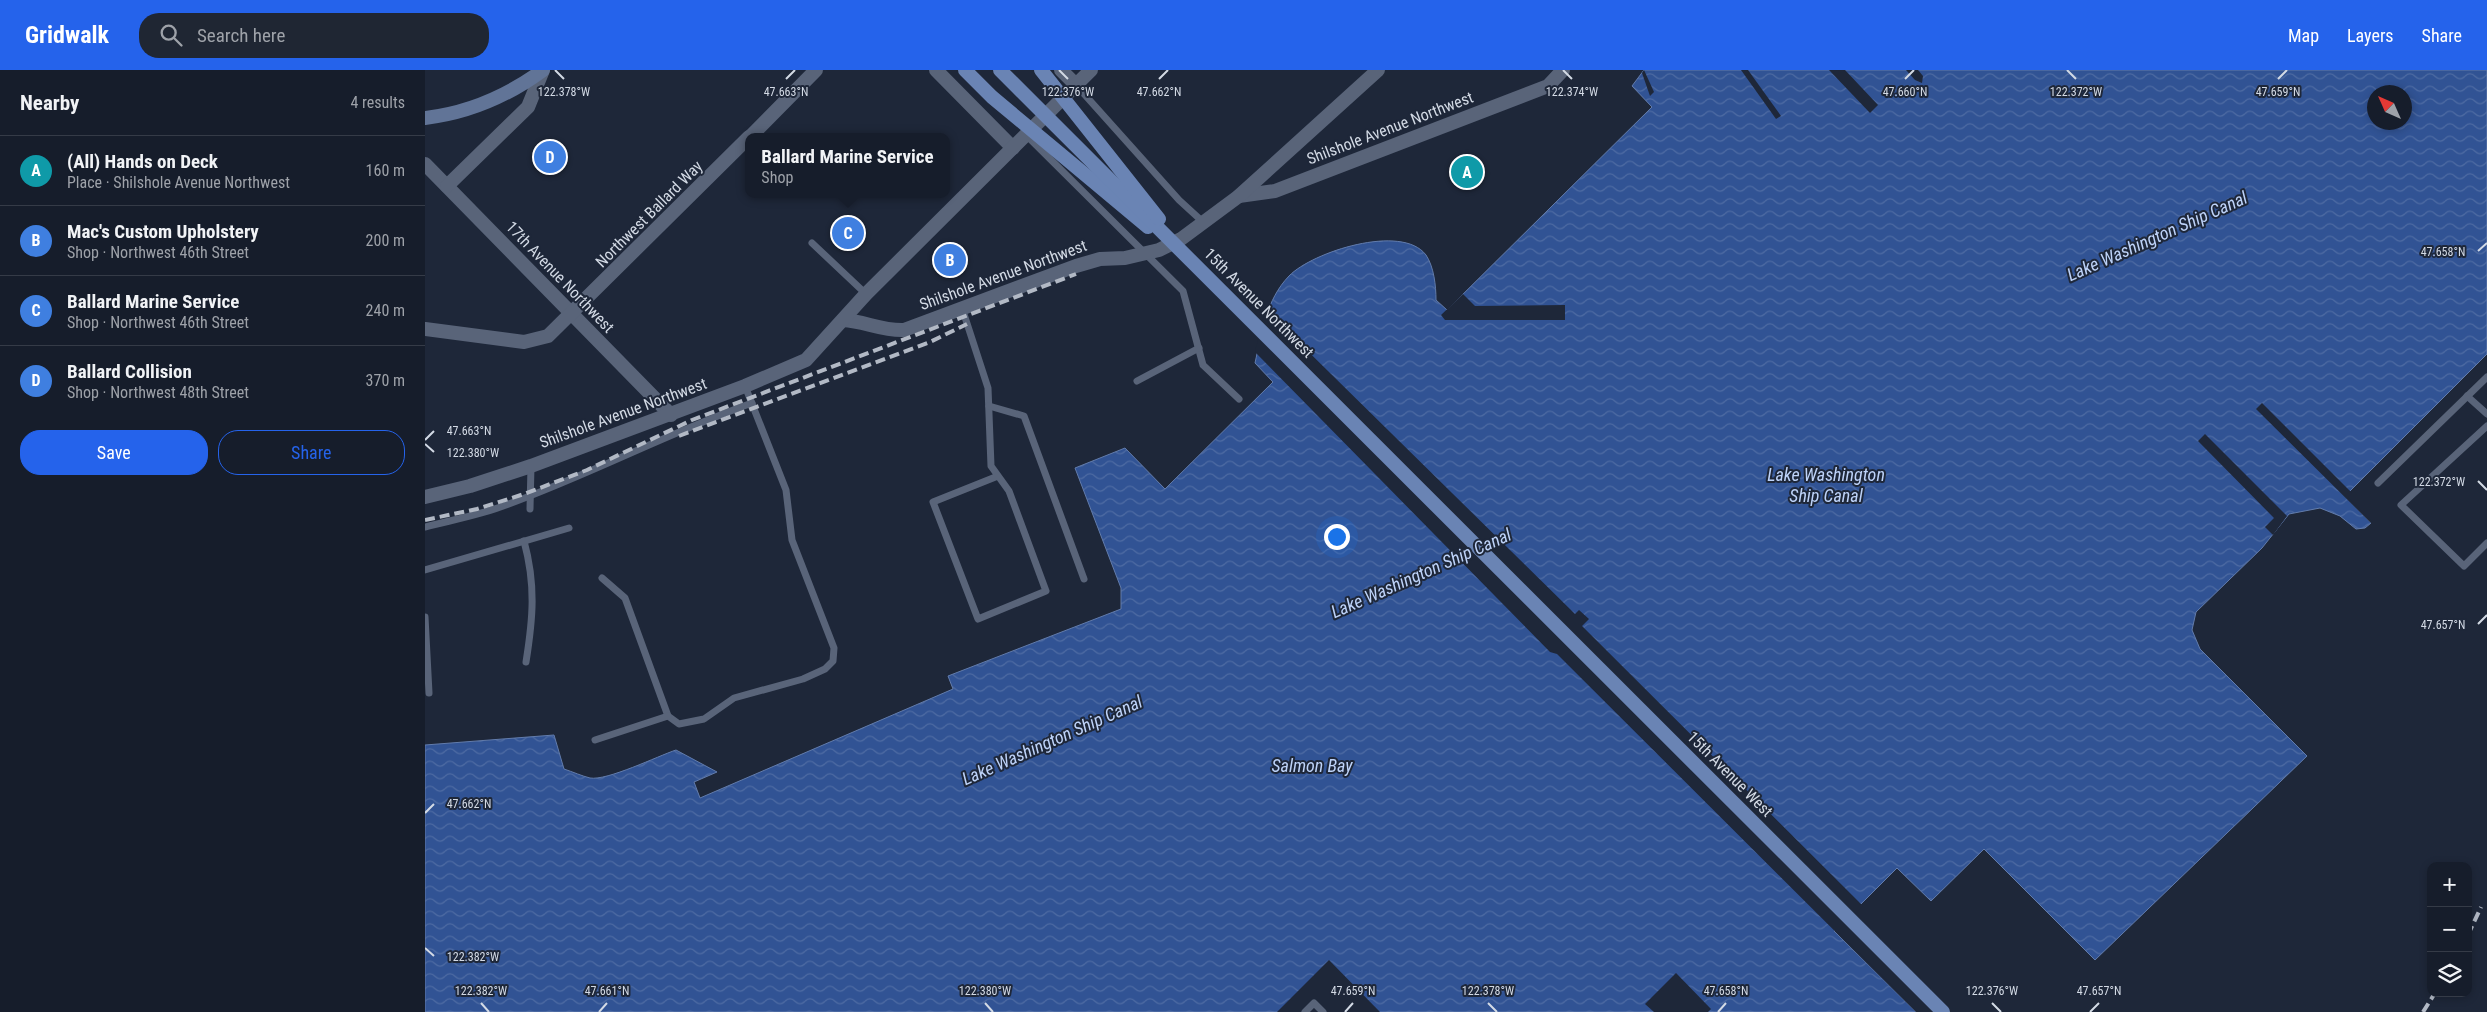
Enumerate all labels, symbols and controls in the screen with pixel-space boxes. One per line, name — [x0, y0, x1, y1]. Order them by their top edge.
search box — [139, 13, 489, 58]
text: Gridwalk — [25, 21, 109, 49]
icon: search — [157, 21, 185, 49]
text: Search here — [197, 24, 285, 47]
text: Map — [2288, 25, 2319, 46]
text: Layers — [2347, 25, 2394, 46]
text: Share — [2422, 25, 2462, 46]
text: 122.378°W — [538, 85, 590, 99]
text: 47.663°N — [764, 85, 808, 99]
text: 122.376°W — [1042, 85, 1094, 99]
text: 47.662°N — [1137, 85, 1181, 99]
text: 122.374°W — [1546, 85, 1598, 99]
text: 47.660°N — [1883, 85, 1927, 99]
text: 122.372°W — [2050, 85, 2102, 99]
text: 47.659°N — [2256, 85, 2300, 99]
north arrow — [2367, 85, 2412, 130]
street label: Shilshole Avenue Northwest — [1304, 87, 1476, 169]
text: Nearby — [20, 91, 79, 115]
text: 4 results — [350, 93, 405, 112]
popup — [745, 133, 950, 198]
pin: D — [534, 138, 566, 176]
text: Ballard Marine Service — [761, 145, 934, 168]
text: (All) Hands on Deck — [67, 150, 218, 173]
pin: A — [1451, 153, 1483, 191]
street label: Northwest Ballard Way — [592, 156, 707, 271]
text: A — [31, 161, 41, 180]
text: 160 m — [366, 161, 405, 180]
text: Shop — [761, 168, 793, 187]
text: Place · Shilshole Avenue Northwest — [67, 173, 290, 192]
water label: Lake Washington Ship Canal — [2064, 186, 2251, 285]
pin: C — [832, 214, 864, 252]
street label: 17th Avenue Northwest — [502, 217, 618, 337]
text: Mac's Custom Upholstery — [67, 220, 259, 243]
text: B — [32, 231, 40, 250]
text: 200 m — [366, 231, 405, 250]
street label: Shilshole Avenue Northwest — [917, 236, 1089, 314]
pin: B — [934, 241, 966, 279]
text: Shop · Northwest 46th Street — [67, 243, 249, 262]
street label: 15th Avenue Northwest — [1200, 244, 1318, 362]
text: 47.658°N — [2421, 245, 2465, 259]
text: Ballard Marine Service — [67, 290, 239, 313]
text: C — [31, 301, 41, 320]
text: 240 m — [366, 301, 405, 320]
text: Shop · Northwest 46th Street — [67, 313, 249, 332]
text: Ballard Collision — [67, 360, 192, 383]
text: D — [31, 371, 41, 390]
text: 370 m — [366, 371, 405, 390]
street label: Shilshole Avenue Northwest — [537, 374, 709, 452]
text: Shop · Northwest 48th Street — [67, 383, 249, 402]
text: 47.663°N — [447, 424, 491, 438]
button: Save — [20, 430, 208, 475]
button: Share — [218, 430, 405, 475]
text: 122.380°W — [447, 446, 499, 460]
water label: Lake Washington Ship Canal — [1767, 464, 1885, 506]
text: 122.372°W — [2413, 475, 2465, 489]
water label: Lake Washington Ship Canal — [1328, 523, 1515, 622]
your location — [1324, 524, 1350, 550]
text: 47.657°N — [2421, 618, 2465, 632]
water label: Lake Washington Ship Canal — [959, 690, 1146, 789]
street label: 15th Avenue West — [1683, 727, 1777, 821]
water label: Salmon Bay — [1272, 755, 1353, 776]
text: 47.662°N — [447, 797, 491, 811]
map controls — [2427, 862, 2472, 997]
button: + — [2427, 862, 2472, 907]
button: − — [2427, 907, 2472, 952]
text: 122.382°W — [447, 950, 499, 964]
button: layers — [2427, 952, 2472, 997]
text: 122.382°W — [455, 984, 507, 998]
text: 47.661°N — [585, 984, 629, 998]
text: 122.380°W — [959, 984, 1011, 998]
text: 47.659°N — [1331, 984, 1375, 998]
text: 122.378°W — [1462, 984, 1514, 998]
text: 47.658°N — [1704, 984, 1748, 998]
text: 122.376°W — [1966, 984, 2018, 998]
text: 47.657°N — [2077, 984, 2121, 998]

